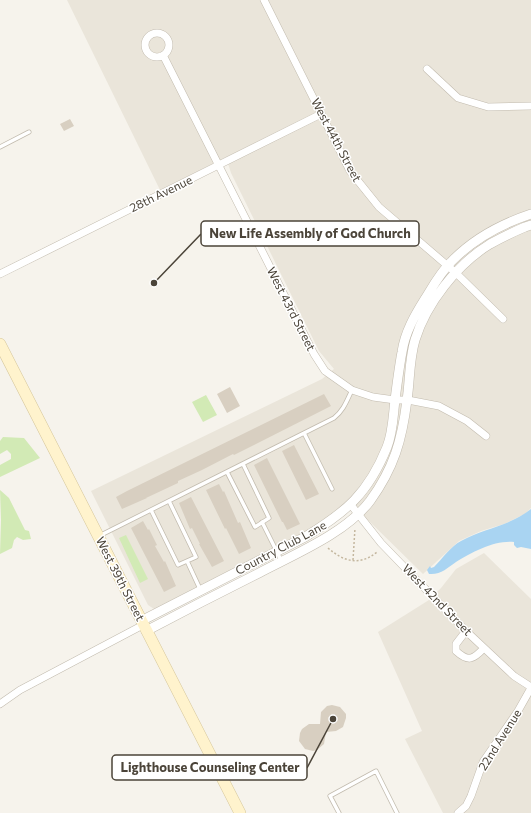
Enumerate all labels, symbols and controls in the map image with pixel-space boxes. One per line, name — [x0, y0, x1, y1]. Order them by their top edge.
street label: West 44th Street — [309, 95, 365, 184]
street label: 28th Avenue — [127, 172, 194, 214]
callout: New Life Assembly of God Church — [201, 221, 419, 246]
text: New Life Assembly of God Church — [209, 225, 411, 241]
street label: West 43rd Street — [265, 264, 319, 353]
street label: Country Club Lane — [233, 517, 328, 577]
street label: West 39th Street — [94, 534, 148, 623]
street label: West 42nd Street — [400, 561, 475, 638]
street label: 22nd Avenue — [475, 706, 523, 773]
callout: Lighthouse Counseling Center — [112, 755, 307, 780]
text: Lighthouse Counseling Center — [120, 759, 300, 775]

